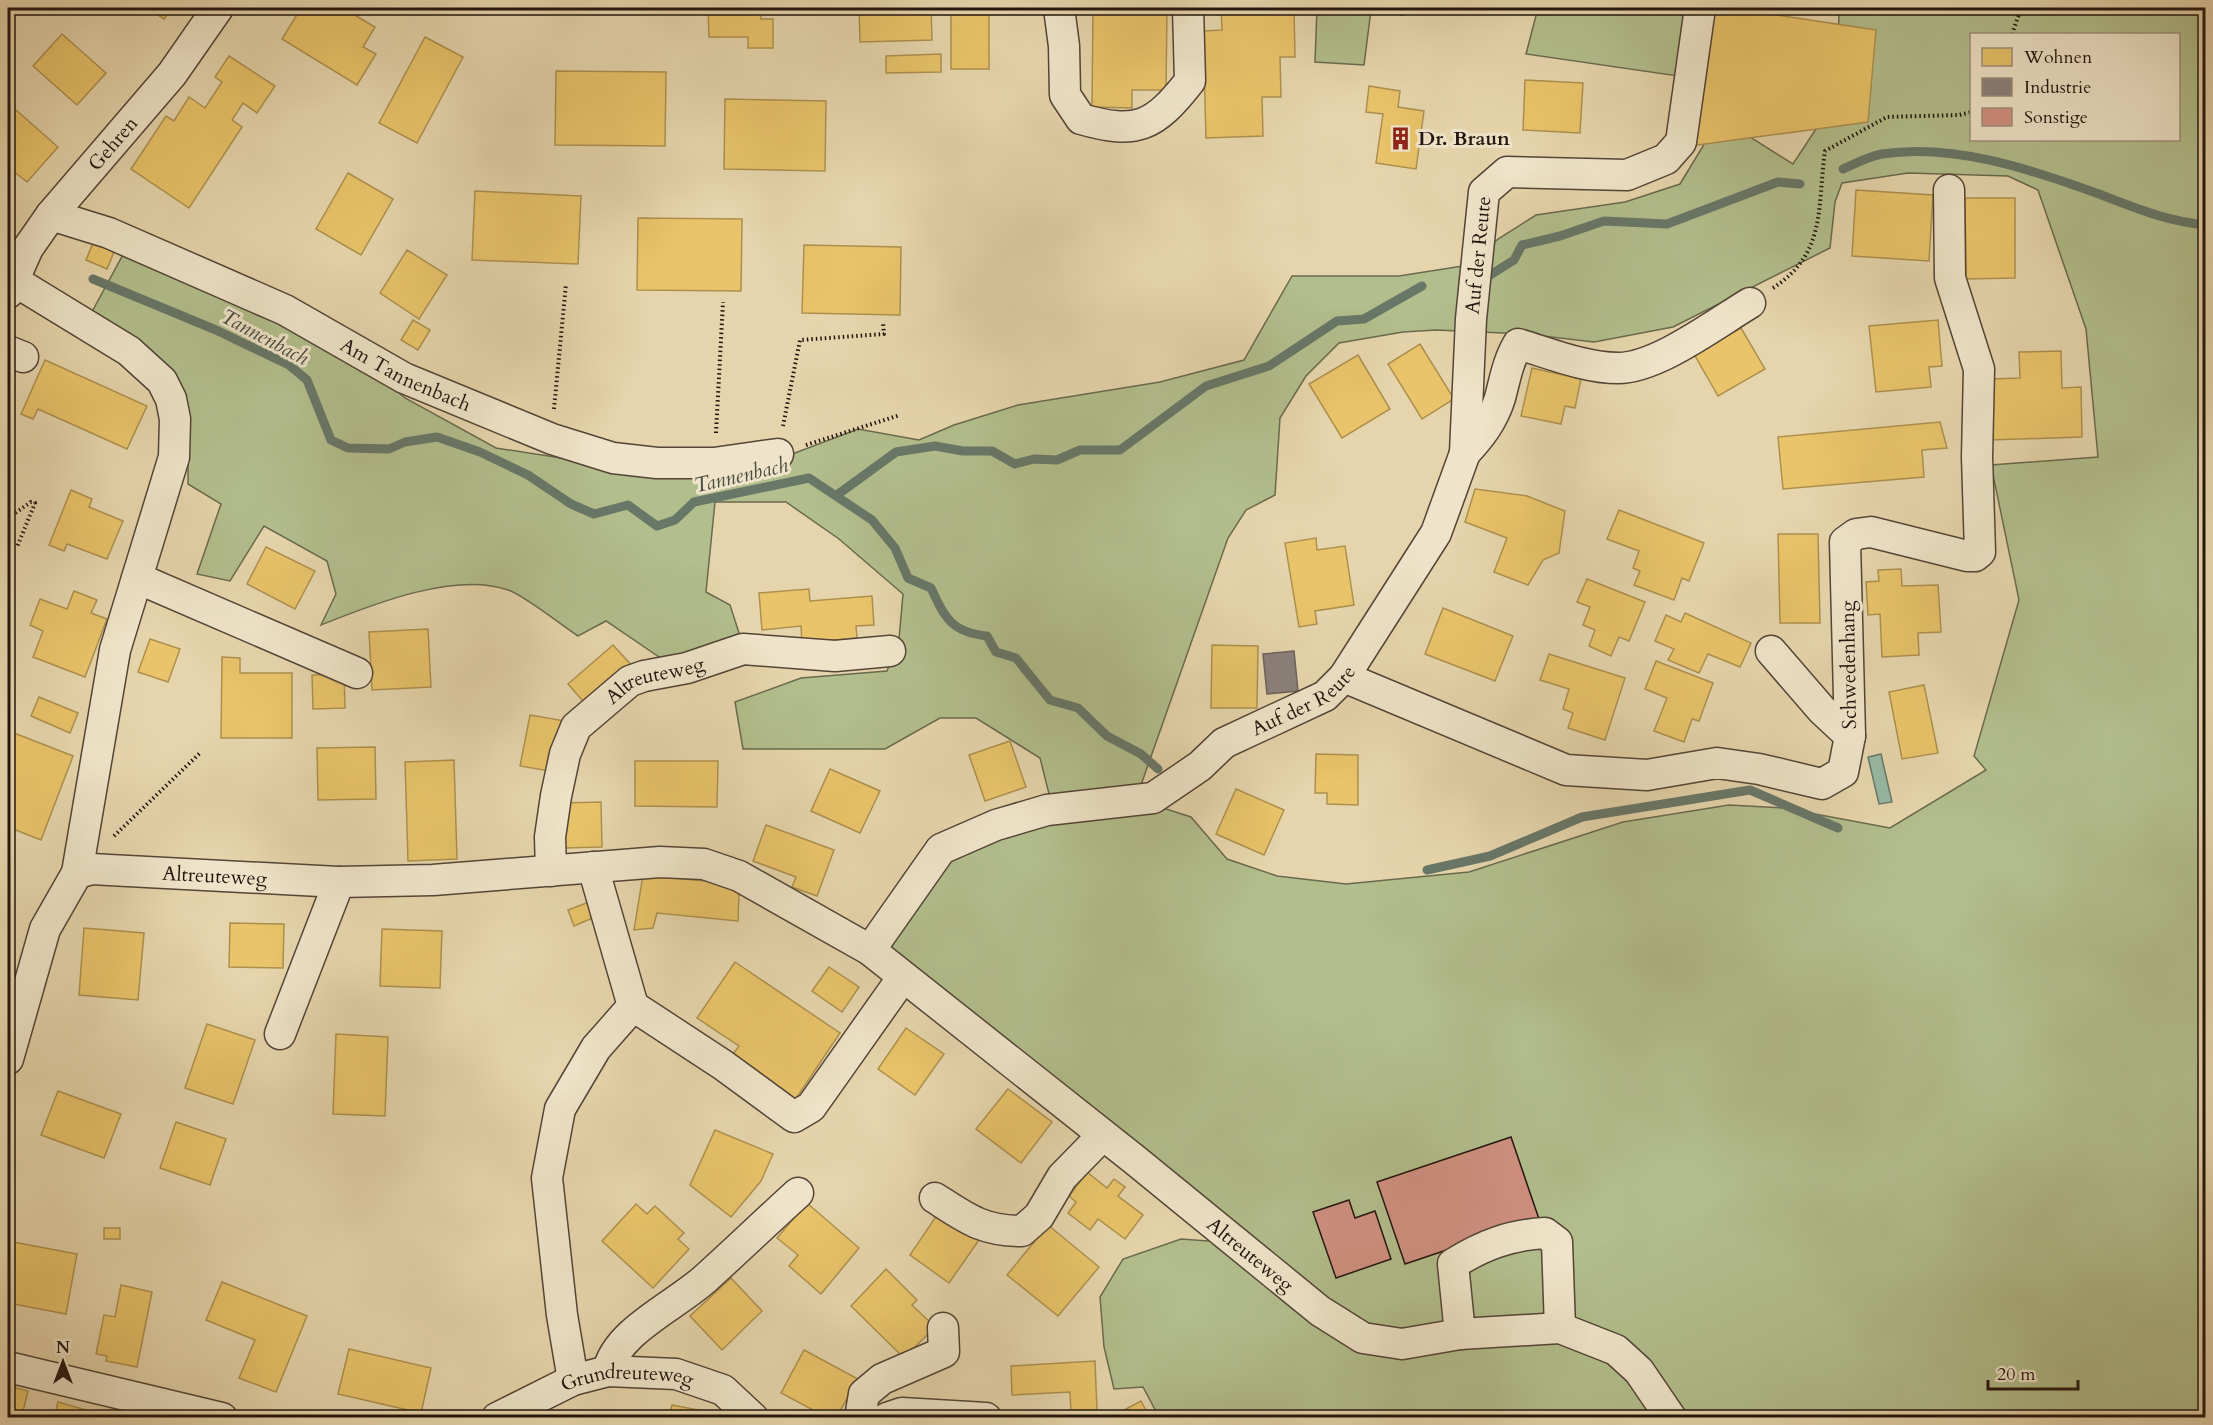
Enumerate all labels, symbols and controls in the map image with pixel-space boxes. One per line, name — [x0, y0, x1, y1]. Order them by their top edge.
legend — [1970, 33, 2180, 141]
text: Wohnen — [2023, 45, 2093, 70]
text: Industrie — [2024, 75, 2091, 100]
text: Sonstige — [2024, 105, 2088, 130]
street label: Gehren — [82, 110, 144, 177]
building icon: Dr. Braun — [1387, 125, 1413, 151]
place label: Dr. Braun — [1418, 125, 1510, 152]
street label: Auf der Reute — [1459, 195, 1497, 315]
water label: Tannenbach — [216, 302, 314, 373]
street label: Am Tannenbach — [335, 331, 475, 418]
water label: Tannenbach — [691, 451, 791, 500]
street label: Schwedenhang — [1834, 600, 1863, 729]
street label: Altreuteweg — [600, 650, 709, 710]
street label: Auf der Reute — [1247, 660, 1362, 742]
street label: Altreuteweg — [162, 860, 268, 892]
street label: Altreuteweg — [1201, 1211, 1300, 1299]
north arrow — [33, 1332, 93, 1392]
text: N — [56, 1337, 70, 1359]
scale bar — [1988, 1353, 2078, 1391]
street label: Grundreuteweg — [556, 1358, 698, 1398]
text: 20 m — [1997, 1362, 2036, 1387]

